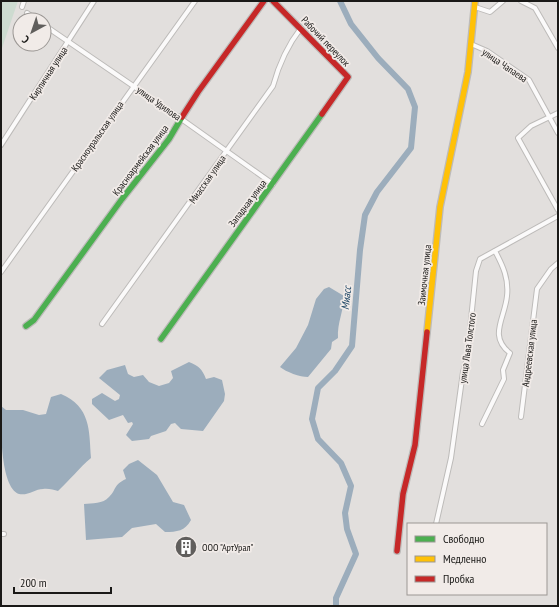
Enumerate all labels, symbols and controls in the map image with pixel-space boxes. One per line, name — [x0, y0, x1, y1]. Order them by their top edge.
north arrow — [12, 12, 52, 52]
street label: Рабочий переулок — [299, 14, 353, 69]
text: С — [19, 33, 32, 47]
street label: Кирпичная улица — [26, 44, 71, 102]
street label: улица Чапаева — [480, 45, 530, 85]
street label: улица Удилова — [134, 83, 183, 123]
street label: Красноуральская улица — [68, 98, 127, 174]
street label: Красноармейская улица — [109, 122, 171, 198]
street label: Миасская улица — [186, 153, 229, 206]
street label: Западная улица — [225, 177, 269, 230]
street label: Заимочная улица — [415, 244, 434, 306]
water label: Миасс — [338, 284, 354, 311]
street label: улица Льва Толстого — [456, 312, 479, 384]
street label: Андреевская улица — [519, 319, 540, 388]
legend — [407, 523, 547, 595]
text: Свободно — [443, 531, 485, 546]
building icon: ООО "АртУрал" — [173, 534, 199, 560]
place label: ООО "АртУрал" — [202, 541, 254, 554]
text: Медленно — [443, 551, 486, 566]
scale bar — [14, 569, 111, 595]
text: Пробка — [443, 571, 475, 586]
text: 200 m — [20, 575, 47, 590]

